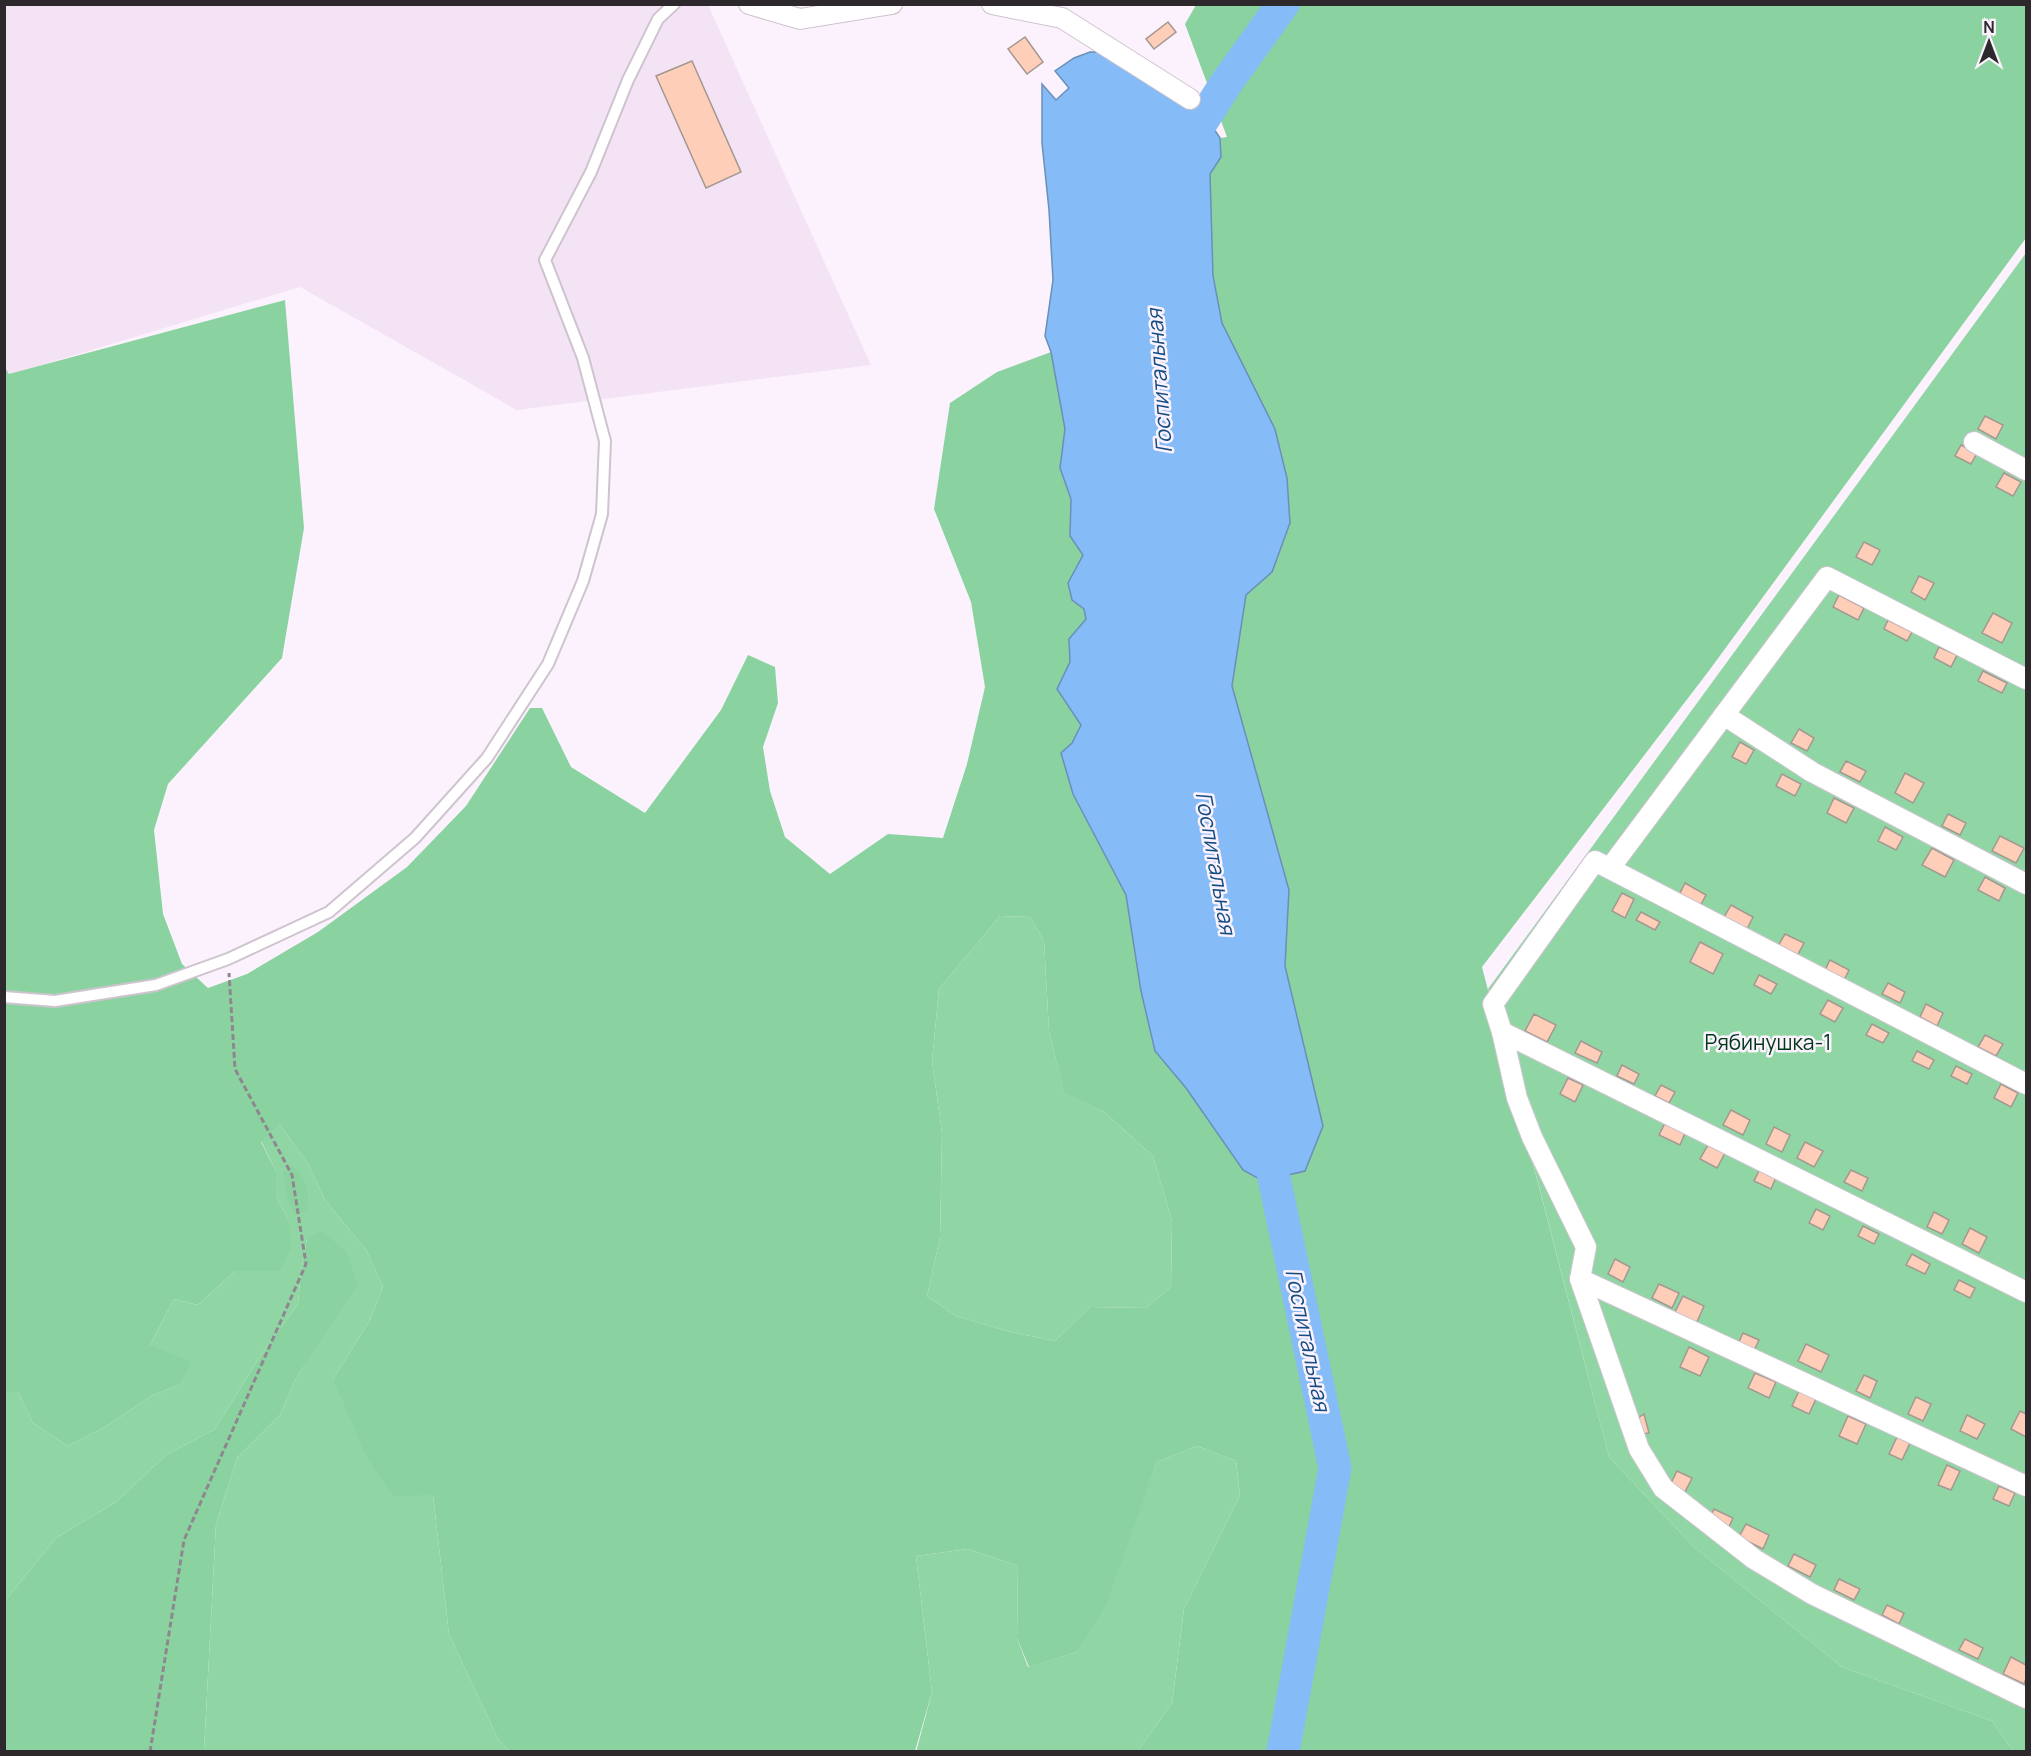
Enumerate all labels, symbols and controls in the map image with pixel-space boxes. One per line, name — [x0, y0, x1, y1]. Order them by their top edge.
north arrow — [1959, 12, 2019, 72]
text: N — [1983, 16, 1995, 38]
water label: Госпитальная — [1139, 306, 1179, 454]
water label: Госпитальная — [1189, 789, 1244, 939]
park label: Рябинушка-1 — [1705, 1028, 1832, 1056]
water label: Госпитальная — [1278, 1266, 1338, 1416]

